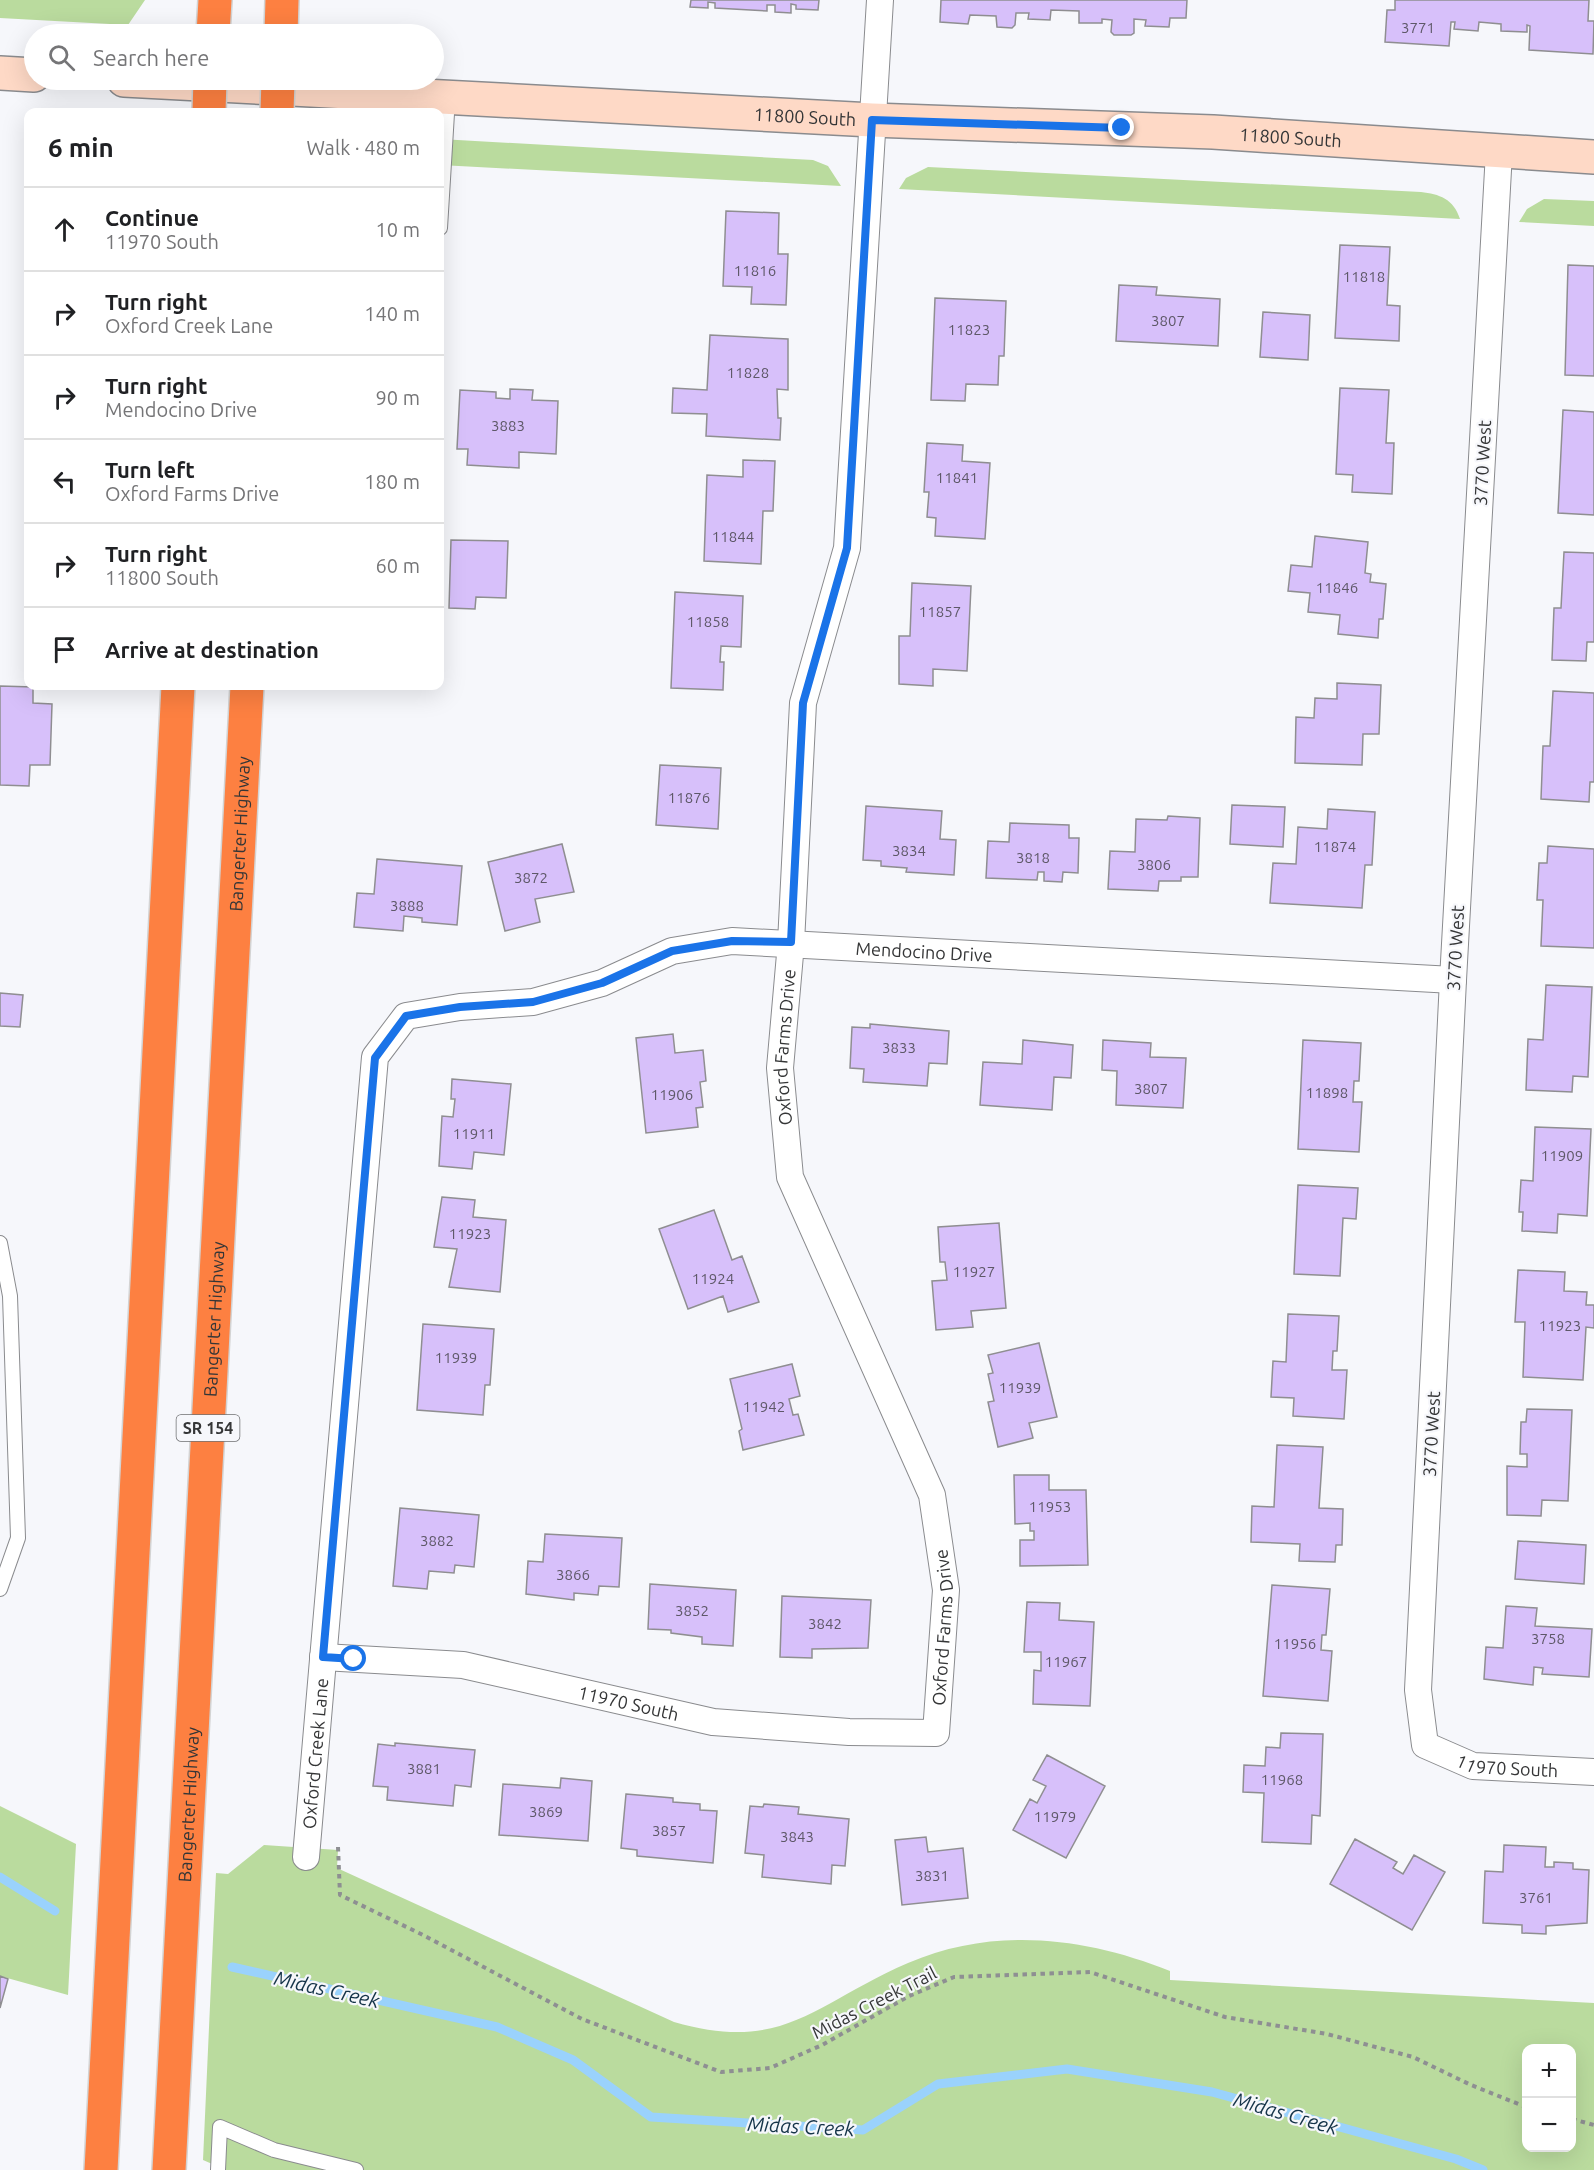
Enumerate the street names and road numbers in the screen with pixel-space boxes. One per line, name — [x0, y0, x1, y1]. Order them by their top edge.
street label: 11800 South — [753, 104, 857, 129]
street label: 11800 South — [1239, 124, 1342, 150]
street label: 3770 West — [1470, 420, 1494, 506]
street label: Bangerter Highway — [225, 755, 253, 912]
street label: 3770 West — [1443, 905, 1467, 991]
street label: Mendocino Drive — [855, 938, 993, 965]
street label: Oxford Farms Drive — [770, 968, 799, 1126]
street label: Bangerter Highway — [200, 1241, 228, 1397]
street label: 3770 West — [1419, 1391, 1443, 1477]
road number: SR 154 — [176, 1415, 240, 1441]
street label: Oxford Farms Drive — [928, 1548, 956, 1706]
street label: Oxford Creek Lane — [298, 1677, 331, 1830]
street label: 11970 South — [576, 1682, 681, 1724]
street label: Bangerter Highway — [174, 1726, 202, 1883]
street label: 11970 South — [1453, 1750, 1559, 1780]
street label: Midas Creek Trail — [808, 1962, 940, 2042]

